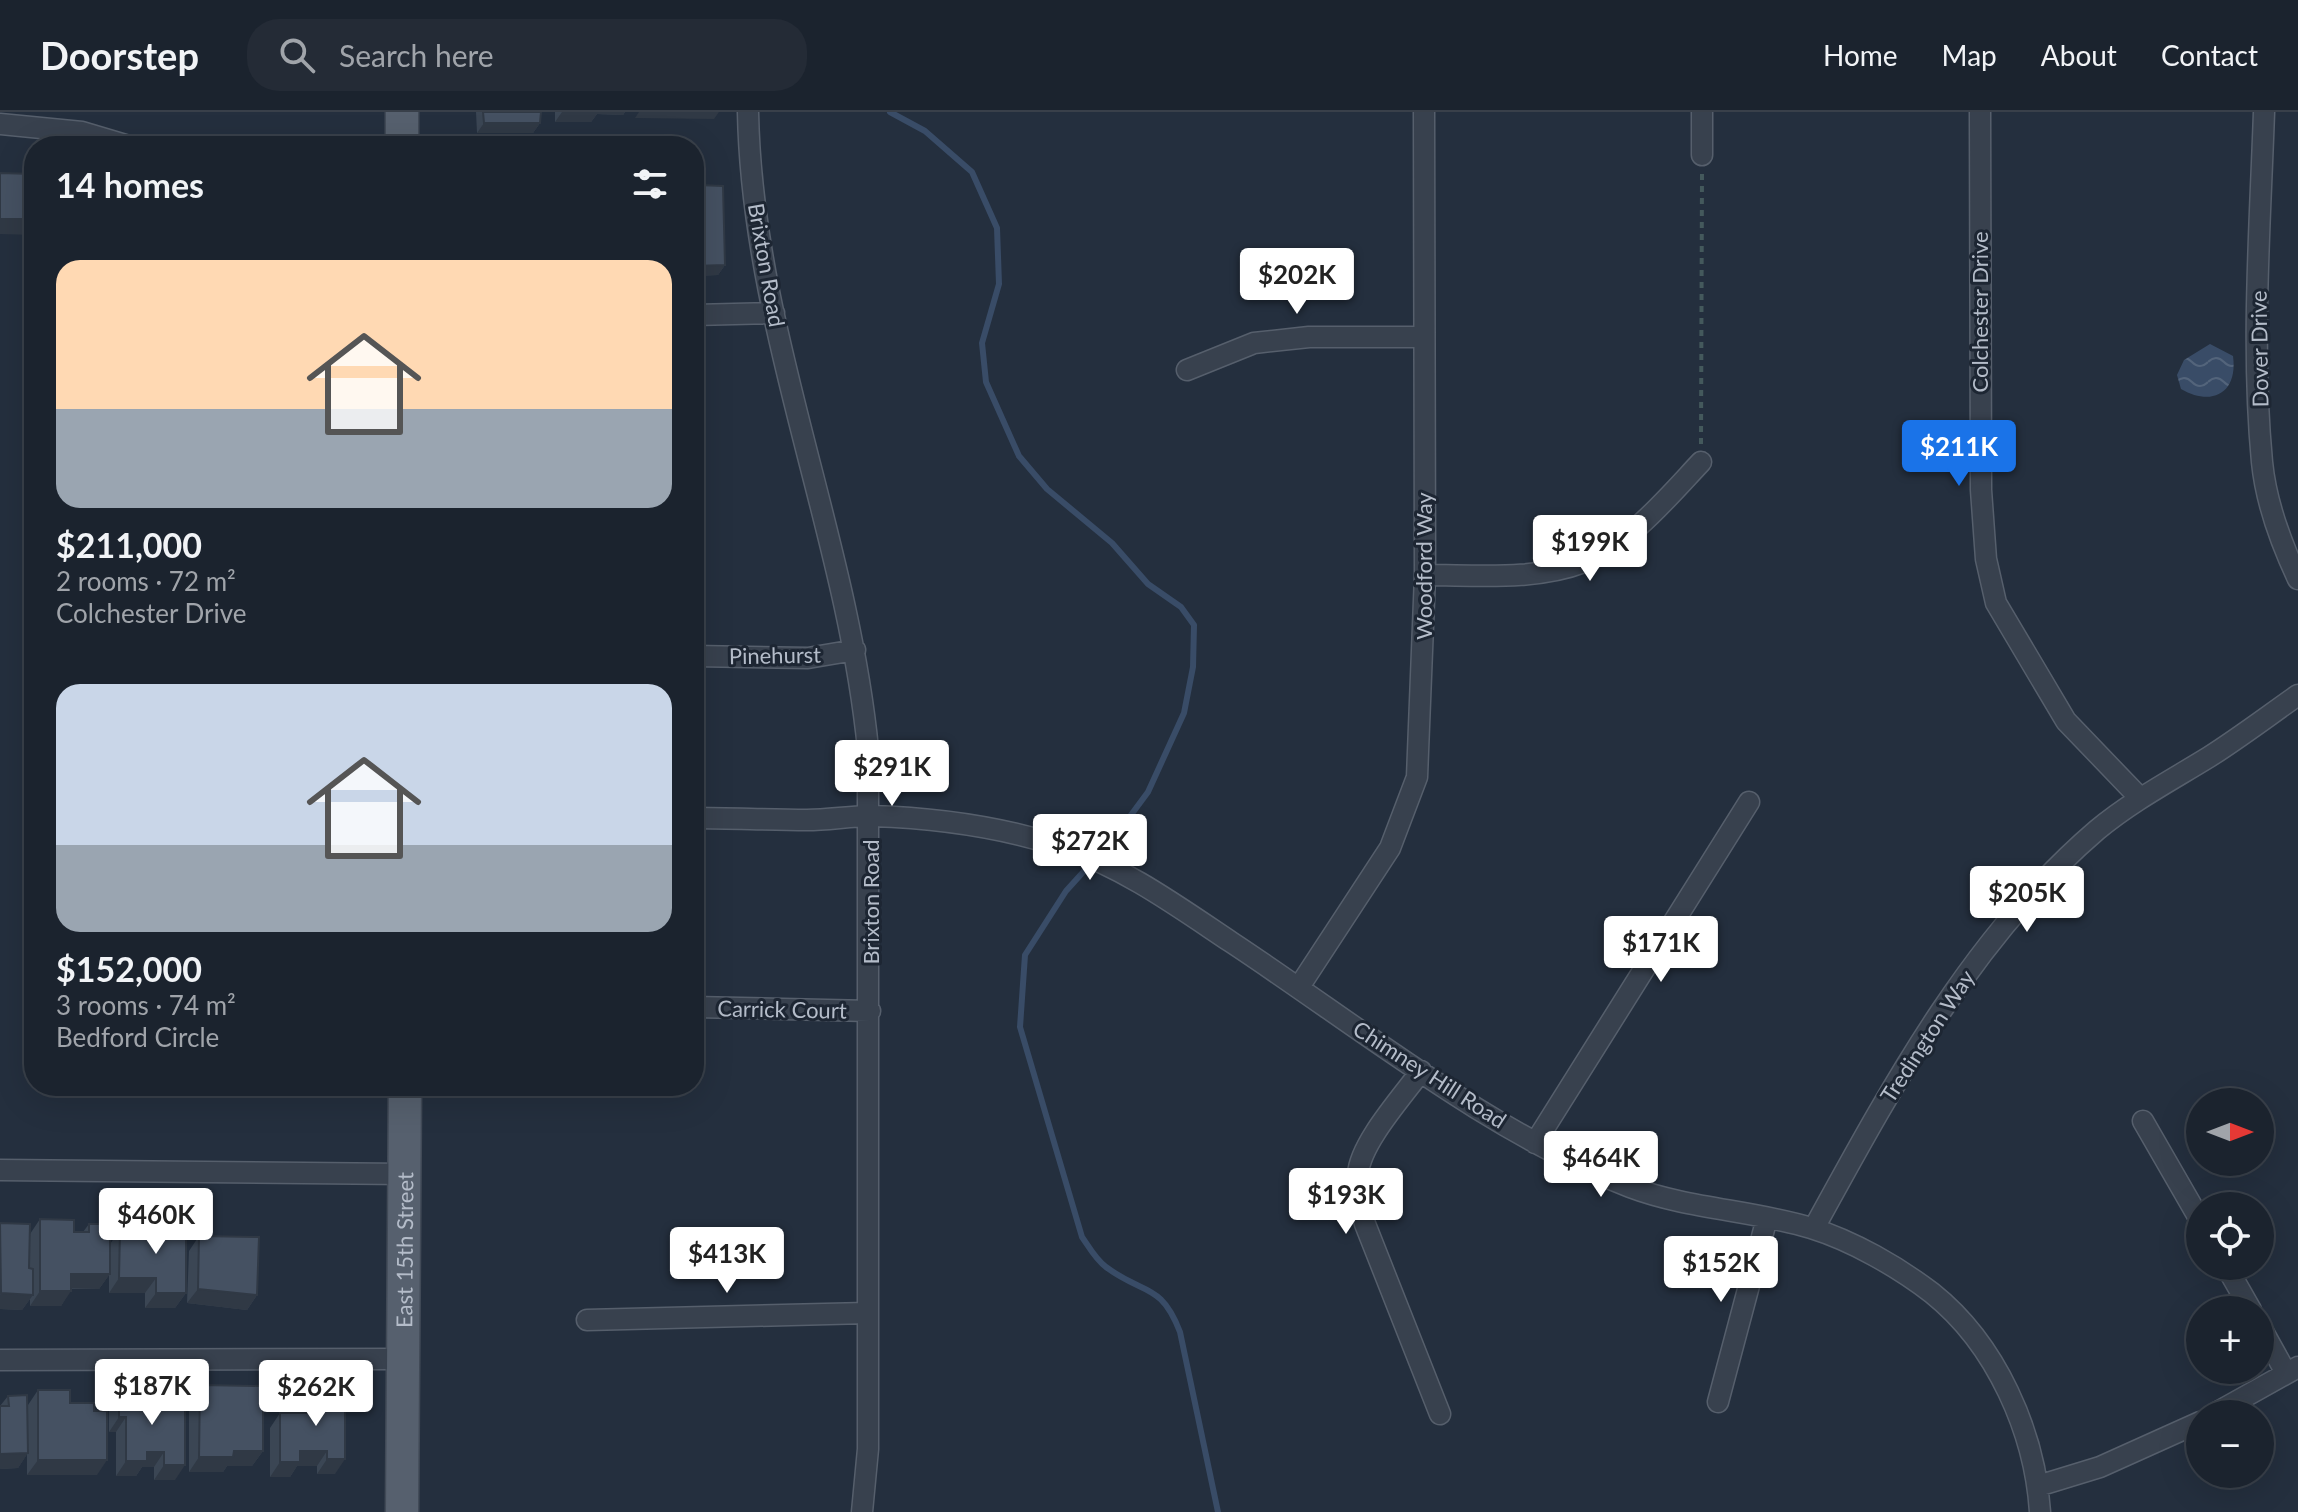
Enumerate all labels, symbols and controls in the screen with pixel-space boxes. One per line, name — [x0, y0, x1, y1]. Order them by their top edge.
search box — [247, 19, 807, 91]
text: Doorstep — [40, 32, 199, 78]
icon: search — [275, 33, 319, 77]
text: Search here — [339, 37, 494, 73]
text: Home — [1823, 38, 1898, 72]
text: Map — [1942, 38, 1997, 72]
text: About — [2041, 38, 2117, 72]
text: Contact — [2161, 38, 2258, 72]
icon: filters — [628, 162, 672, 206]
text: 14 homes — [56, 164, 204, 205]
street label: Brixton Road — [743, 201, 791, 329]
street label: Colchester Drive — [1966, 231, 1993, 393]
pin: $202K — [1241, 248, 1353, 316]
text: $202K — [1258, 258, 1336, 290]
street label: Dover Drive — [2244, 290, 2274, 408]
icon: home — [292, 312, 436, 456]
pin: $211K — [1903, 420, 2015, 488]
text: $211K — [1920, 430, 1998, 462]
street label: Woodford Way — [1410, 492, 1437, 640]
pin: $199K — [1534, 515, 1646, 583]
text: $211,000 — [56, 524, 202, 565]
text: $199K — [1551, 525, 1629, 557]
text: 2 rooms · 72 m² — [56, 565, 236, 597]
text: Colchester Drive — [56, 597, 246, 629]
street label: Pinehurst — [729, 641, 821, 669]
icon: home — [292, 736, 436, 880]
pin: $291K — [836, 740, 948, 808]
text: $291K — [853, 750, 931, 782]
pin: $272K — [1034, 814, 1146, 882]
text: $272K — [1051, 824, 1129, 856]
street label: Brixton Road — [857, 839, 884, 965]
pin: $205K — [1971, 866, 2083, 934]
text: $205K — [1988, 876, 2066, 908]
pin: $171K — [1605, 916, 1717, 984]
text: $171K — [1622, 926, 1700, 958]
text: $152,000 — [56, 948, 202, 989]
street label: Tredington Way — [1874, 964, 1980, 1107]
text: 3 rooms · 74 m² — [56, 989, 236, 1021]
street label: Carrick Court — [717, 994, 847, 1024]
street label: Chimney Hill Road — [1348, 1014, 1512, 1134]
text: Bedford Circle — [56, 1021, 219, 1053]
north arrow — [2186, 1088, 2274, 1176]
map controls — [2186, 1088, 2274, 1488]
pin: $464K — [1545, 1131, 1657, 1199]
text: $464K — [1562, 1141, 1640, 1173]
pin: $193K — [1290, 1168, 1402, 1236]
street label: East 15th Street — [390, 1172, 418, 1328]
text: $193K — [1307, 1178, 1385, 1210]
pin: $460K — [100, 1188, 212, 1256]
button: locate — [2186, 1192, 2274, 1280]
text: $460K — [117, 1198, 195, 1230]
pin: $413K — [671, 1227, 783, 1295]
pin: $152K — [1665, 1236, 1777, 1304]
text: $413K — [688, 1237, 766, 1269]
text: $152K — [1682, 1246, 1760, 1278]
button: + — [2186, 1296, 2274, 1384]
pin: $187K — [96, 1359, 208, 1427]
pin: $262K — [260, 1360, 372, 1428]
text: $187K — [113, 1369, 191, 1401]
text: $262K — [277, 1370, 355, 1402]
button: − — [2186, 1400, 2274, 1488]

